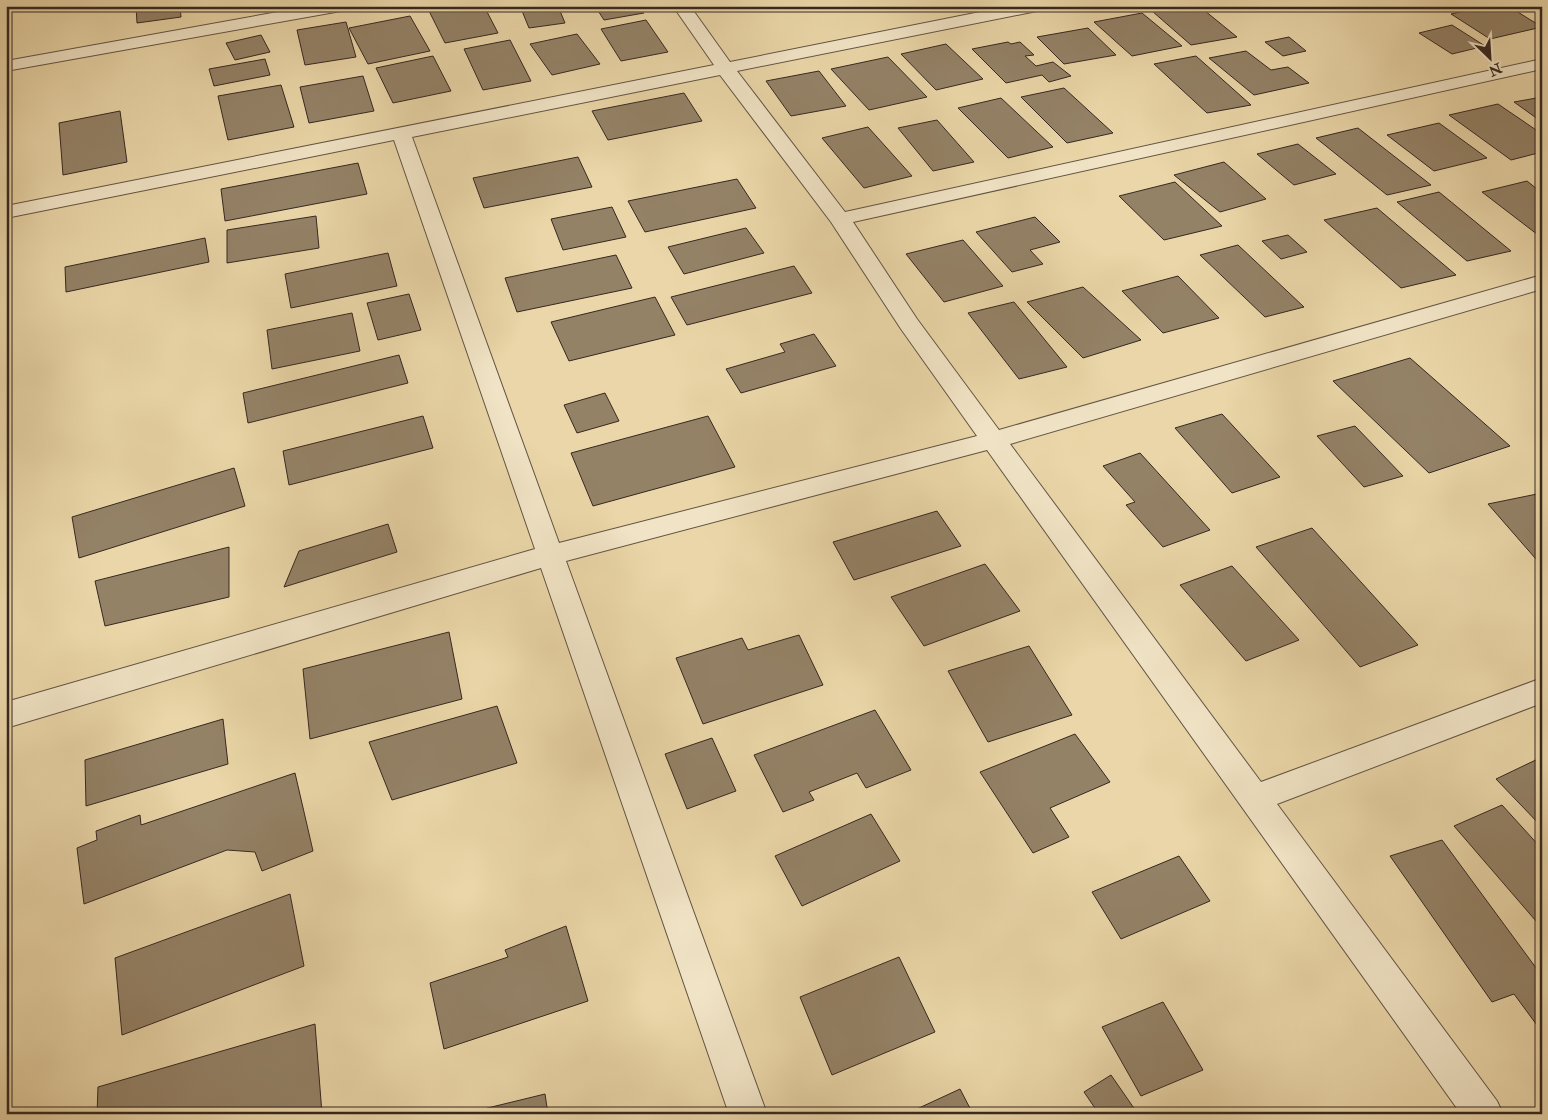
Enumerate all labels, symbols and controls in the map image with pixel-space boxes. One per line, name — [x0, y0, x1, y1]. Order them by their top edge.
north arrow — [1466, 32, 1516, 82]
text: N — [1486, 59, 1505, 80]

